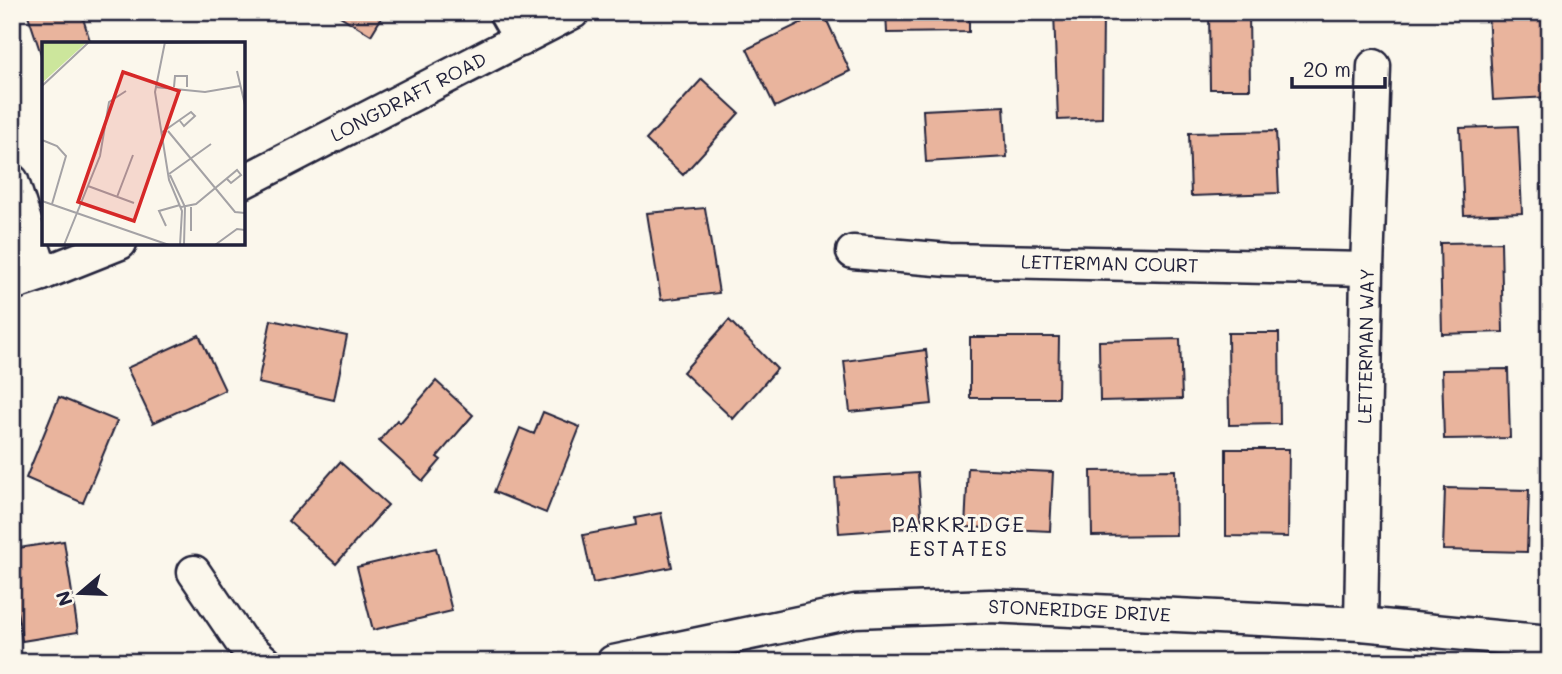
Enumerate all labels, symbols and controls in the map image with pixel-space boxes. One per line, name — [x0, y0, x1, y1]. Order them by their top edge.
inset map — [42, 42, 245, 245]
street label: LONGDRAFT ROAD — [326, 46, 490, 147]
scale bar — [1292, 46, 1385, 90]
text: 20 m — [1303, 55, 1351, 82]
street label: LETTERMAN COURT — [1021, 249, 1199, 277]
street label: LETTERMAN WAY — [1351, 268, 1379, 424]
district label: PARKRIDGE ESTATES — [892, 510, 1026, 561]
north arrow — [46, 558, 116, 628]
text: N — [49, 588, 78, 610]
street label: STONERIDGE DRIVE — [988, 593, 1171, 627]

